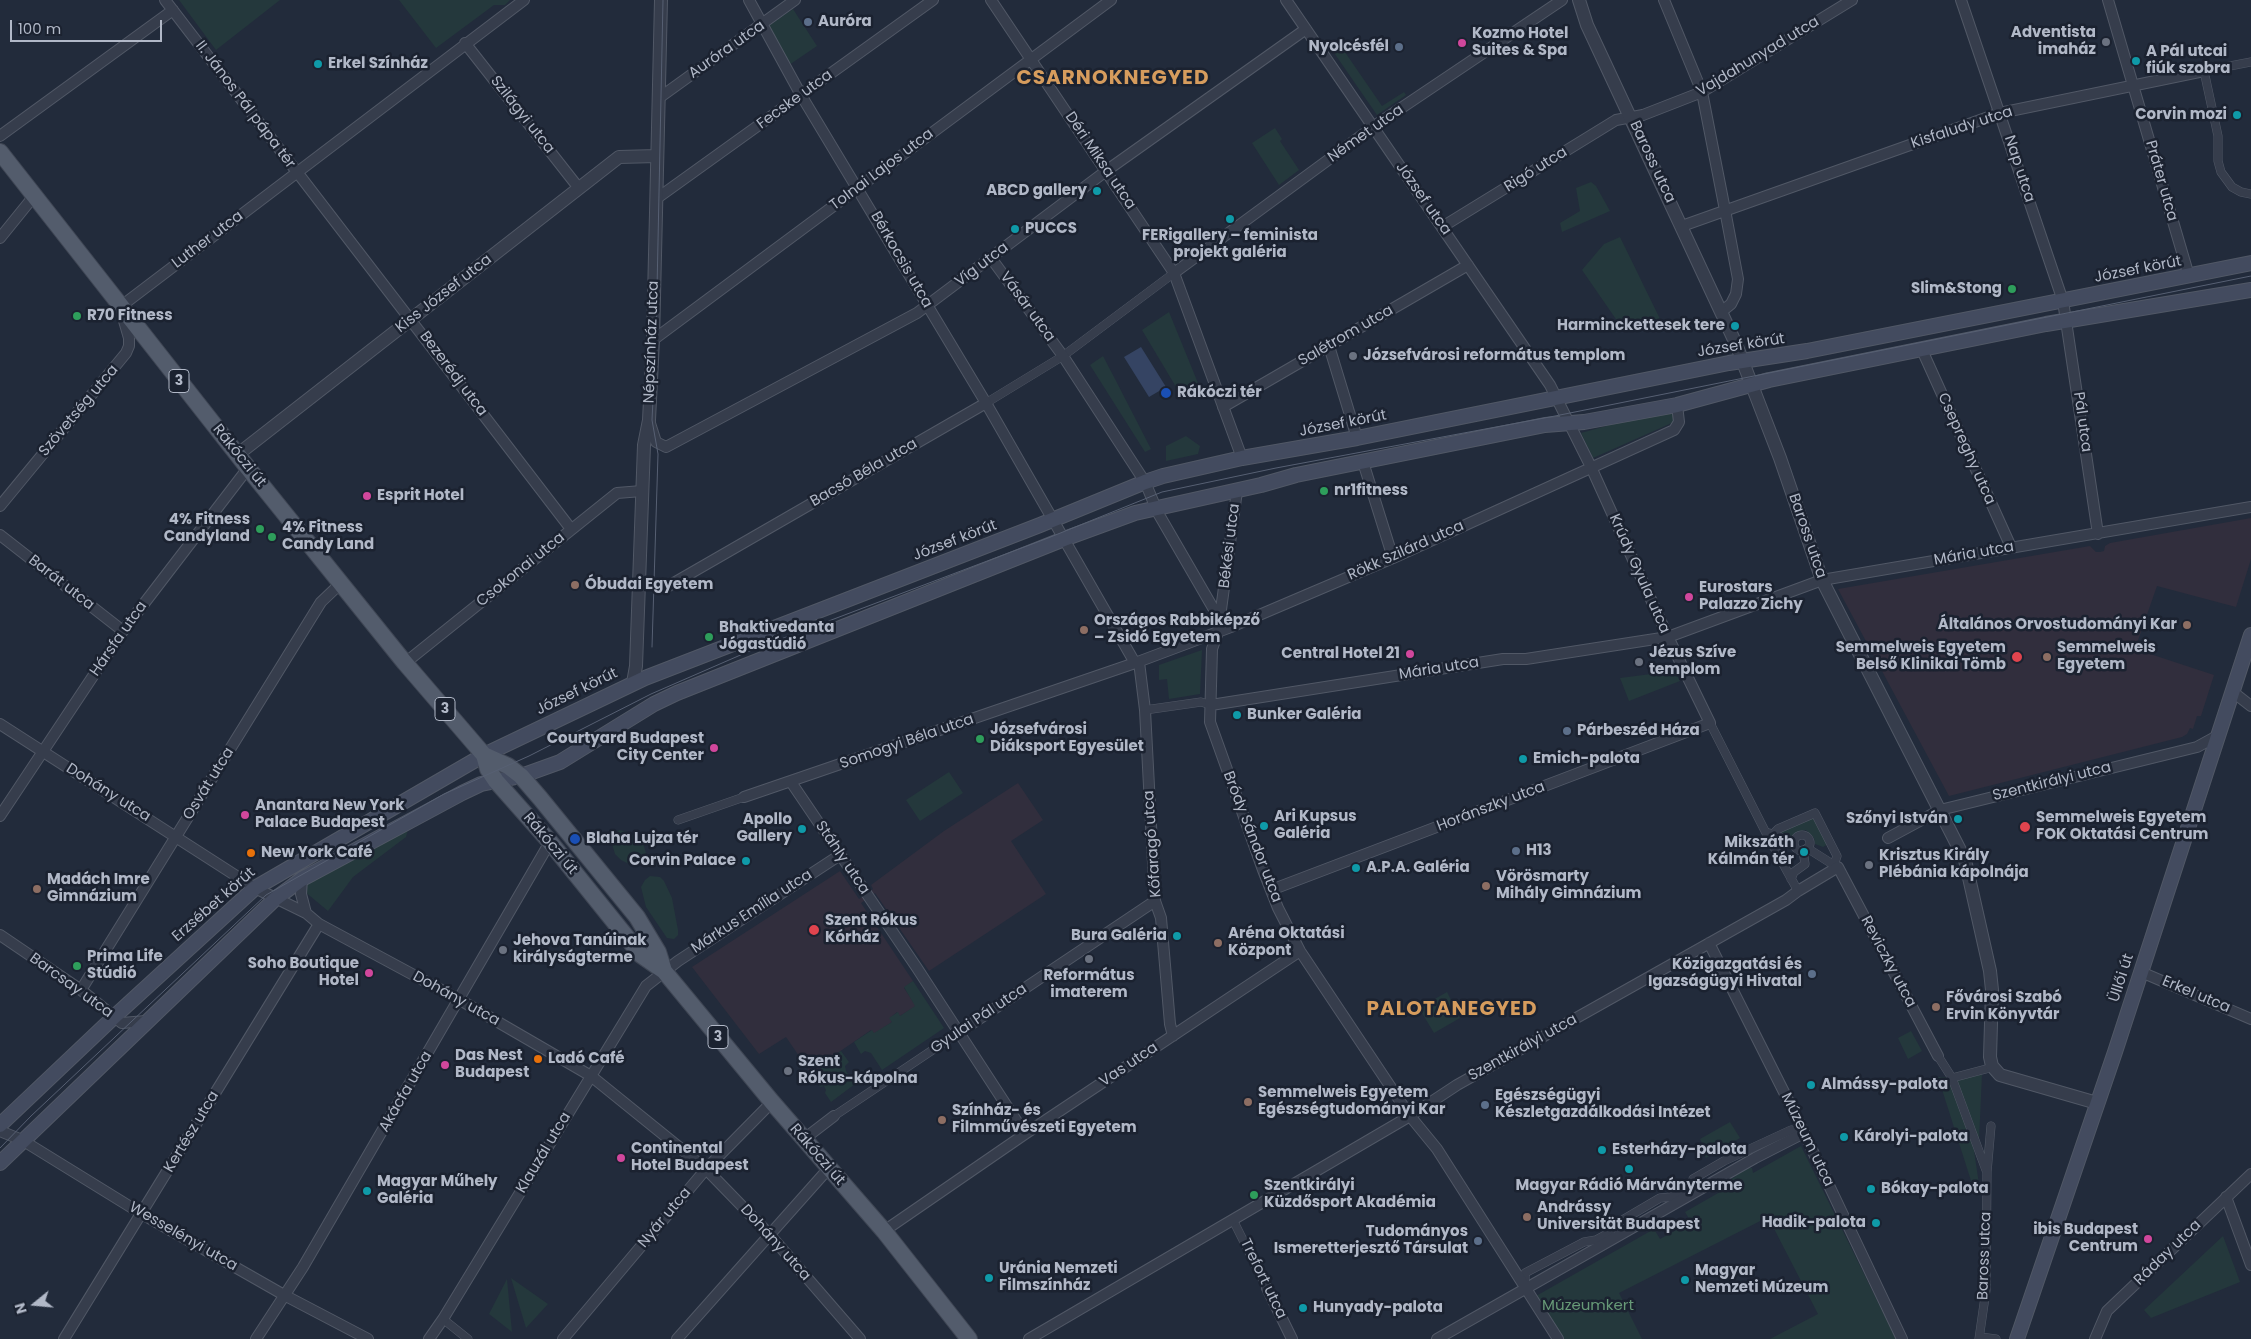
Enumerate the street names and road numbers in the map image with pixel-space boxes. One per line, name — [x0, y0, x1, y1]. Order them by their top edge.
street label: Vajdahunyad utca — [1693, 13, 1823, 101]
street label: Auróra utca — [685, 17, 769, 83]
street label: II. János Pál pápa tér — [191, 38, 299, 172]
street label: Fecske utca — [754, 67, 836, 133]
street label: Szilágyi utca — [486, 73, 558, 157]
street label: Német utca — [1325, 101, 1407, 167]
street label: Kisfaludy utca — [1909, 103, 2015, 153]
street label: Déri Miksa utca — [1061, 109, 1139, 213]
street label: Baross utca — [1625, 118, 1679, 206]
street label: Tolnai Lajos utca — [827, 125, 937, 215]
street label: Nap utca — [2000, 133, 2038, 205]
street label: Práter utca — [2141, 139, 2181, 223]
street label: Rigó utca — [1501, 144, 1571, 196]
street label: József utca — [1391, 159, 1455, 239]
street label: Luther utca — [169, 207, 247, 273]
street label: Bérkocsis utca — [866, 209, 936, 311]
street label: Víg utca — [952, 239, 1012, 291]
street label: Kiss József utca — [392, 251, 496, 337]
street label: József körút — [2093, 253, 2183, 287]
street label: Vásár utca — [996, 268, 1058, 346]
street label: Népszínház utca — [641, 280, 663, 404]
street label: Salétrom utca — [1295, 302, 1397, 370]
street label: Bezerédj utca — [415, 328, 491, 420]
street label: József körút — [1696, 330, 1786, 362]
street label: Szövetség utca — [35, 362, 123, 460]
road number: 3 — [169, 370, 189, 392]
street label: Csepreghy utca — [1933, 390, 1999, 508]
street label: Pál utca — [2069, 391, 2095, 453]
street label: József körút — [1298, 407, 1388, 441]
street label: Rákóczi út — [208, 421, 270, 491]
street label: Bacsó Béla utca — [807, 435, 921, 511]
street label: Baross utca — [1784, 491, 1830, 581]
street label: Békési utca — [1216, 503, 1244, 589]
street label: Krúdy Gyula utca — [1605, 512, 1673, 636]
street label: József körút — [910, 517, 1000, 565]
street label: Rökk Szilárd utca — [1345, 517, 1467, 585]
street label: Csokonai utca — [473, 529, 569, 611]
street label: Mária utca — [1933, 538, 2015, 570]
street label: Barát utca — [24, 552, 98, 614]
street label: Hársfa utca — [87, 598, 151, 680]
street label: Mária utca — [1398, 654, 1480, 684]
street label: József körút — [533, 665, 621, 719]
road number: 3 — [435, 698, 455, 721]
street label: Somogyi Béla utca — [838, 711, 976, 773]
street label: Osvát utca — [180, 744, 238, 824]
street label: Szentkirályi utca — [1991, 759, 2113, 805]
street label: Dohány utca — [62, 760, 154, 826]
street label: Bródy Sándor utca — [1219, 769, 1285, 905]
street label: Horánszky utca — [1434, 778, 1548, 836]
street label: Kőfaragó utca — [1140, 790, 1166, 898]
street label: Rákóczi út — [519, 809, 581, 879]
street label: Stáhly utca — [811, 818, 873, 898]
street label: Erzsébet körút — [169, 864, 259, 946]
street label: Márkus Emília utca — [688, 866, 816, 958]
street label: Reviczky utca — [1856, 913, 1920, 1011]
street label: Barcsay utca — [26, 950, 116, 1022]
street label: Üllői út — [2106, 952, 2138, 1004]
street label: Dohány utca — [410, 968, 502, 1030]
street label: Erkel utca — [2159, 973, 2233, 1017]
street label: Gyulai Pál utca — [928, 980, 1030, 1058]
street label: Szentkirályi utca — [1466, 1011, 1580, 1085]
road number: 3 — [708, 1026, 728, 1048]
street label: Vas utca — [1096, 1039, 1162, 1091]
street label: Akácfa utca — [376, 1048, 436, 1136]
street label: Kertész utca — [161, 1088, 223, 1176]
street label: Múzeum utca — [1777, 1090, 1837, 1190]
street label: Klauzál utca — [513, 1109, 575, 1197]
street label: Rákóczi út — [786, 1121, 848, 1189]
street label: Nyár utca — [635, 1184, 695, 1252]
street label: Wesselényi utca — [126, 1199, 240, 1275]
street label: Dohány utca — [736, 1201, 814, 1285]
street label: Baross utca — [1974, 1211, 1996, 1301]
street label: Ráday utca — [2131, 1217, 2205, 1289]
street label: Trefort utca — [1236, 1236, 1290, 1322]

